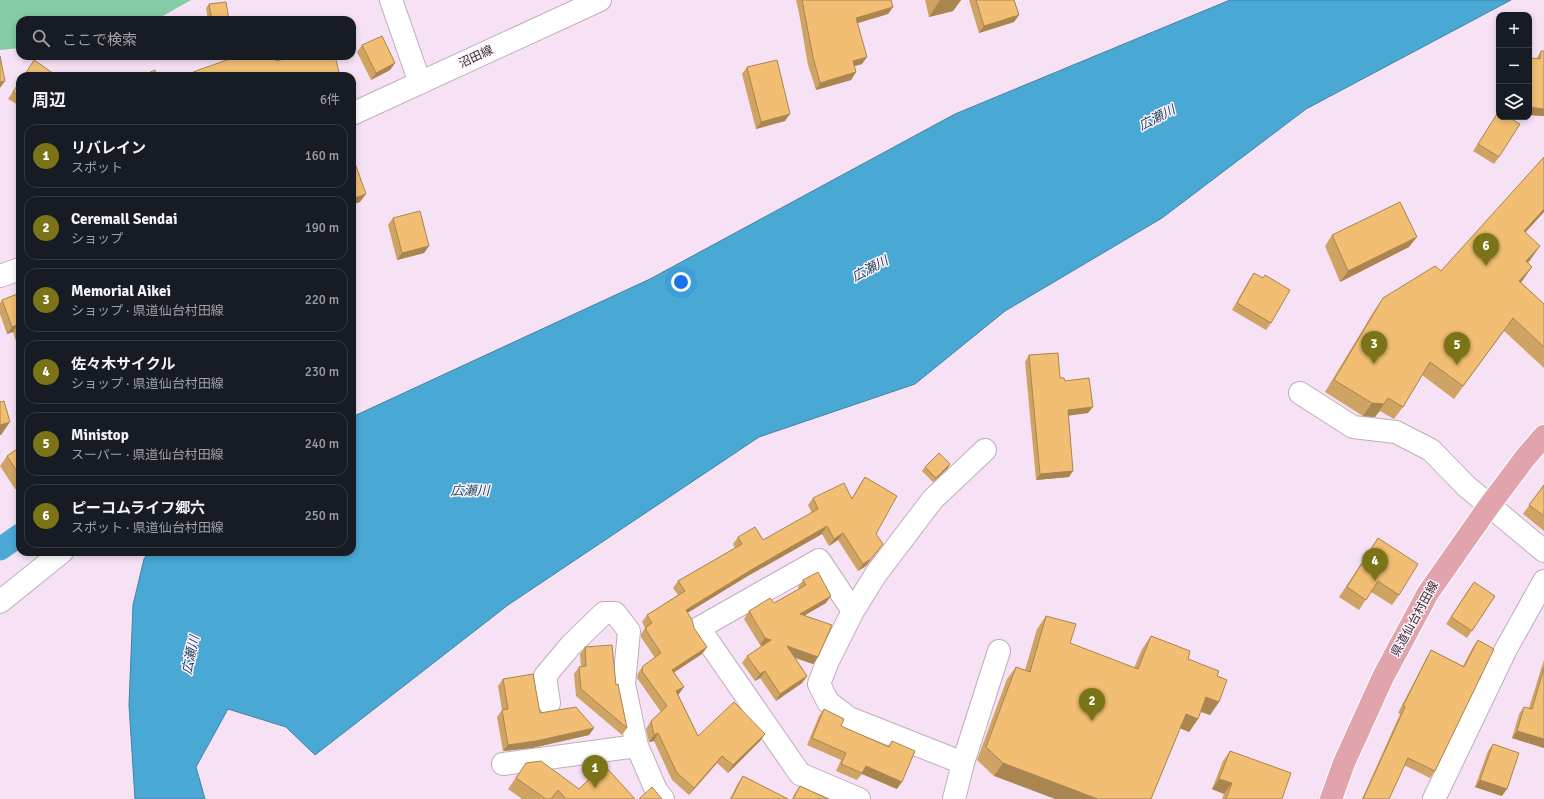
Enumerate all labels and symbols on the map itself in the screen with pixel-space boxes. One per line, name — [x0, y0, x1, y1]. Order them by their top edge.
street label: 沼田線 — [457, 43, 495, 71]
water label: 広瀬川 — [1136, 101, 1180, 134]
pin: 6 — [1473, 233, 1499, 266]
water label: 広瀬川 — [849, 252, 893, 285]
your location — [671, 272, 691, 292]
pin: 3 — [1361, 331, 1387, 364]
pin: 5 — [1444, 332, 1470, 365]
water label: 広瀬川 — [450, 483, 491, 499]
pin: 4 — [1362, 548, 1388, 581]
street label: 県道仙台村田線 — [1388, 579, 1442, 659]
water label: 広瀬川 — [179, 632, 203, 676]
pin: 2 — [1079, 688, 1105, 721]
pin: 1 — [582, 755, 608, 788]

